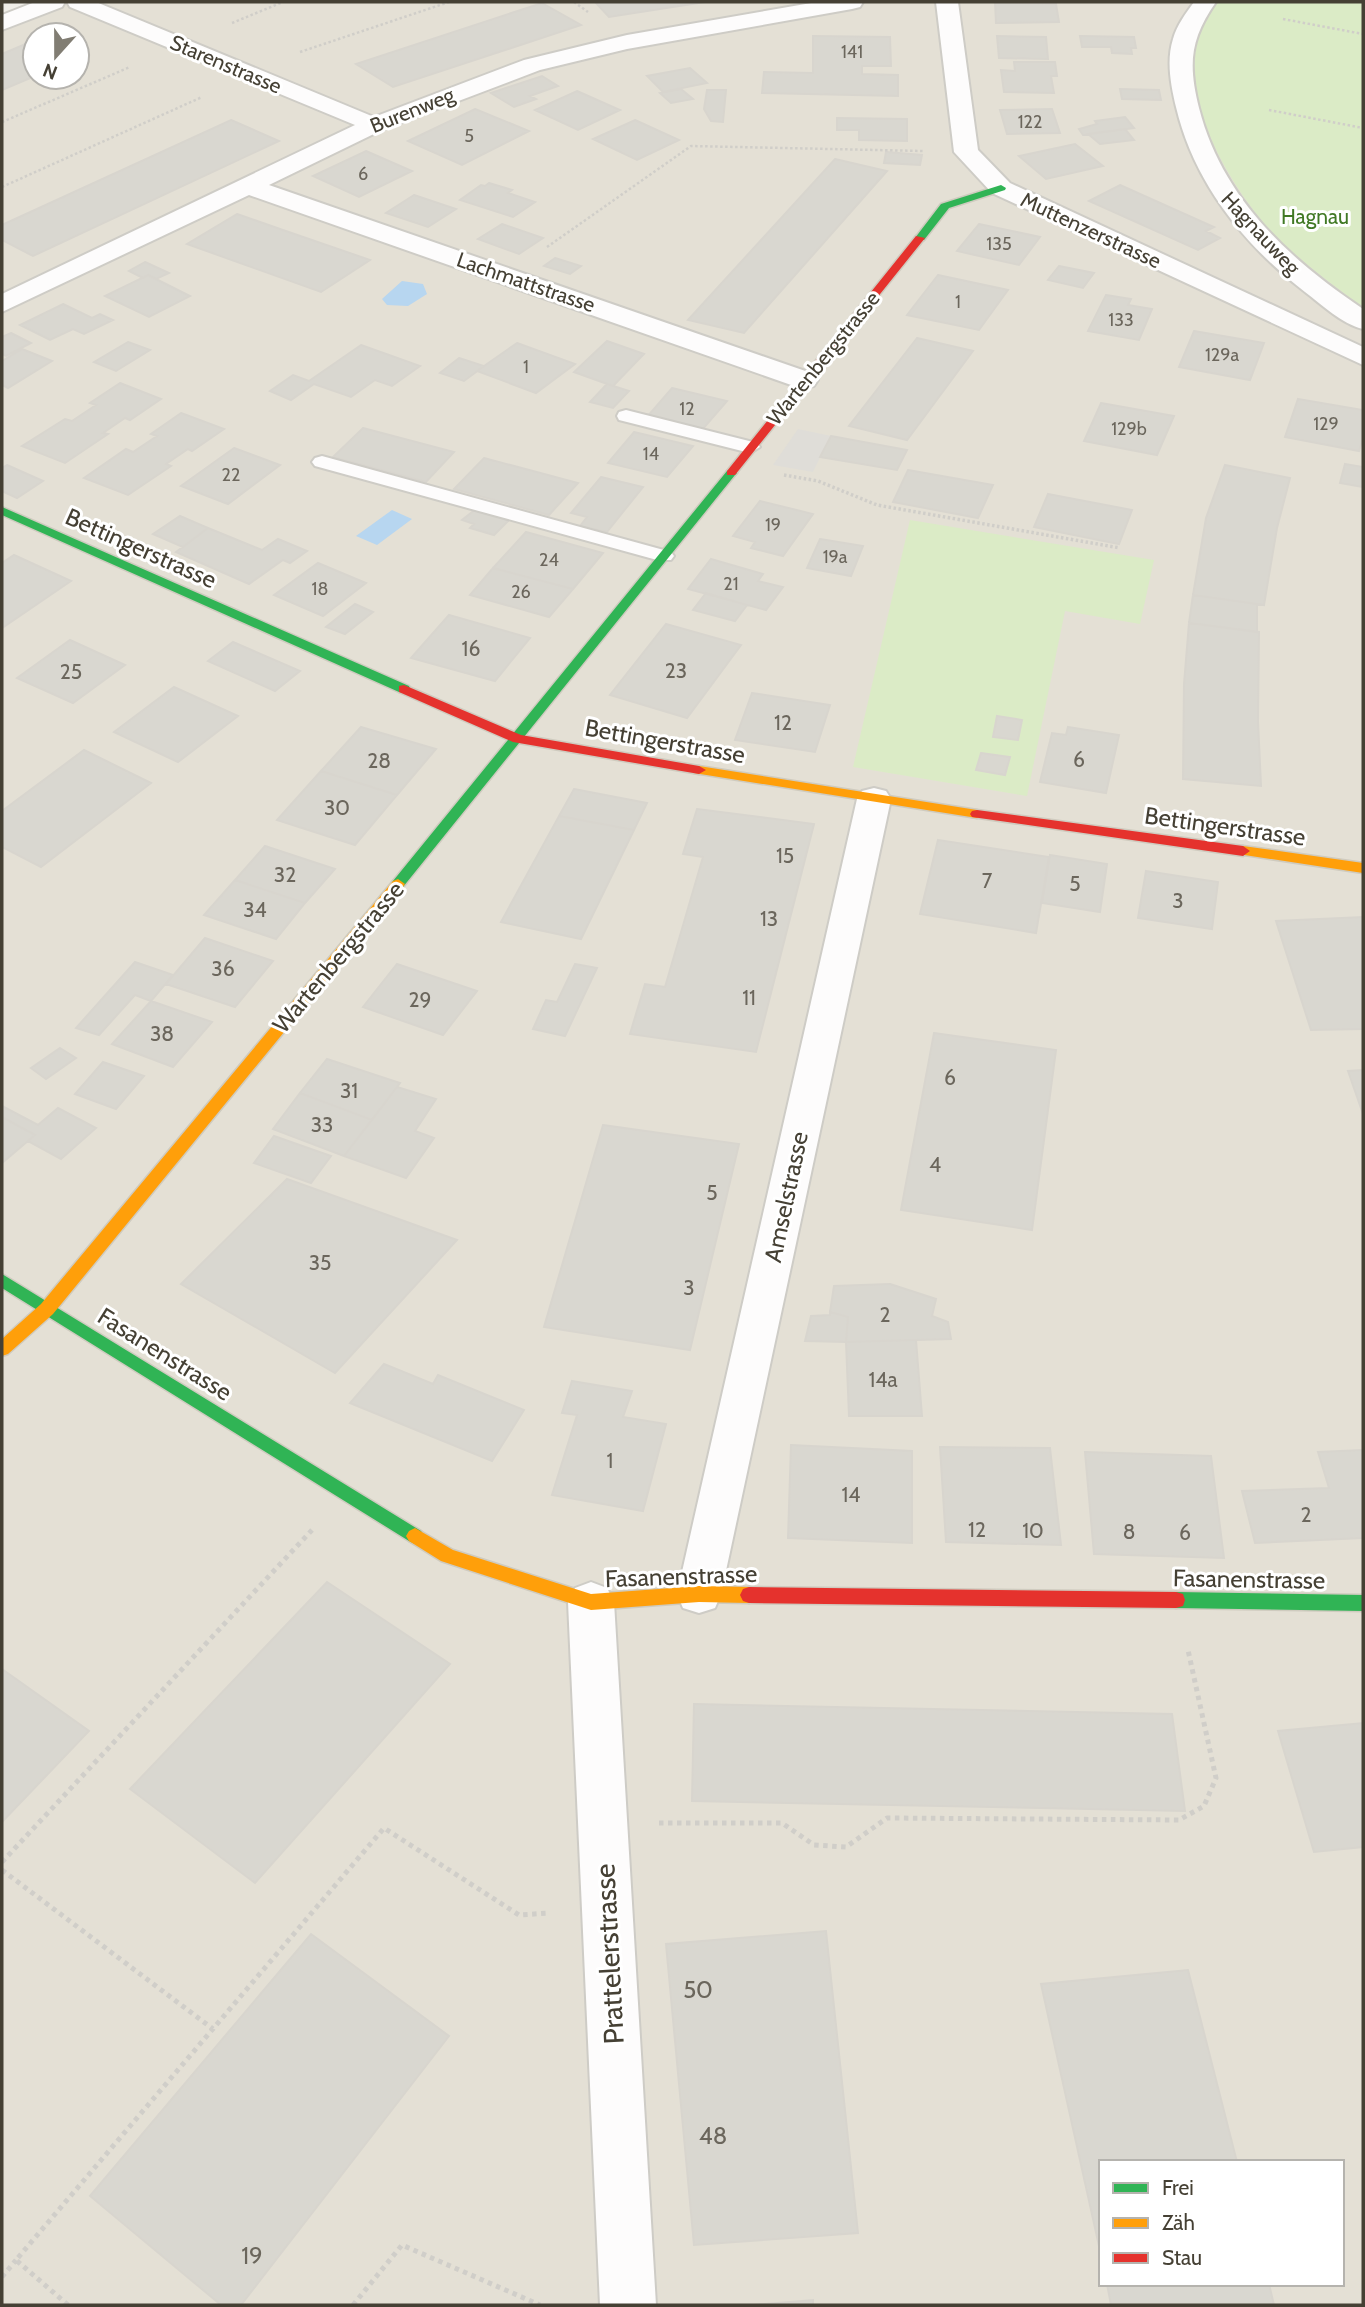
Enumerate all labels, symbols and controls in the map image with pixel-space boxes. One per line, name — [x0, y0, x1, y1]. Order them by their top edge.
north arrow — [21, 21, 91, 91]
street label: Starenstrasse — [167, 29, 286, 99]
house number: 141 — [841, 41, 863, 63]
text: N — [40, 58, 60, 85]
street label: Burenweg — [366, 82, 458, 138]
house number: 122 — [1018, 111, 1042, 133]
house number: 5 — [464, 125, 474, 147]
house number: 6 — [358, 163, 368, 185]
street label: Hagnauweg — [1216, 186, 1306, 280]
street label: Muttenzerstrasse — [1017, 187, 1165, 274]
park label: Hagnau — [1281, 204, 1349, 229]
house number: 135 — [986, 233, 1012, 255]
street label: Lachmattstrasse — [454, 247, 599, 317]
street label: Wartenbergstrasse — [761, 286, 885, 430]
house number: 1 — [955, 291, 961, 313]
house number: 133 — [1108, 309, 1134, 331]
house number: 129a — [1205, 344, 1239, 366]
house number: 1 — [523, 356, 529, 378]
house number: 12 — [679, 398, 695, 420]
house number: 129 — [1313, 413, 1339, 435]
house number: 129b — [1111, 418, 1147, 440]
house number: 14 — [643, 443, 659, 465]
house number: 22 — [222, 464, 240, 486]
street label: Bettingerstrasse — [61, 502, 221, 594]
house number: 19 — [765, 514, 781, 536]
house number: 19a — [823, 546, 848, 568]
house number: 24 — [539, 549, 559, 571]
house number: 21 — [723, 573, 739, 595]
house number: 18 — [312, 578, 328, 600]
house number: 26 — [511, 581, 531, 603]
house number: 16 — [462, 636, 480, 661]
house number: 23 — [665, 658, 687, 683]
house number: 25 — [60, 659, 82, 684]
house number: 12 — [774, 710, 792, 735]
street label: Bettingerstrasse — [583, 713, 747, 769]
house number: 6 — [1073, 747, 1085, 772]
house number: 28 — [367, 748, 391, 773]
house number: 30 — [324, 795, 350, 820]
street label: Bettingerstrasse — [1143, 800, 1307, 852]
house number: 15 — [776, 843, 794, 868]
house number: 32 — [274, 862, 296, 887]
house number: 7 — [982, 868, 993, 893]
house number: 5 — [1069, 871, 1081, 896]
street label: Wartenbergstrasse — [266, 875, 410, 1039]
house number: 3 — [1172, 888, 1184, 913]
house number: 34 — [243, 897, 267, 922]
house number: 13 — [760, 906, 778, 931]
house number: 36 — [211, 956, 235, 981]
house number: 11 — [742, 985, 756, 1010]
house number: 29 — [409, 987, 431, 1012]
house number: 38 — [150, 1021, 174, 1046]
house number: 6 — [944, 1065, 956, 1090]
house number: 31 — [340, 1078, 358, 1103]
house number: 33 — [311, 1112, 333, 1137]
street label: Amselstrasse — [758, 1129, 814, 1265]
house number: 4 — [929, 1152, 941, 1177]
house number: 5 — [706, 1180, 718, 1205]
house number: 35 — [309, 1250, 331, 1275]
house number: 3 — [683, 1275, 695, 1300]
street label: Fasanenstrasse — [93, 1301, 237, 1407]
house number: 2 — [879, 1302, 891, 1327]
house number: 14a — [868, 1367, 898, 1392]
house number: 1 — [607, 1448, 613, 1473]
house number: 14 — [842, 1482, 860, 1507]
house number: 2 — [1300, 1502, 1312, 1527]
house number: 12 — [968, 1517, 986, 1542]
house number: 10 — [1022, 1518, 1044, 1543]
house number: 8 — [1123, 1519, 1135, 1544]
house number: 6 — [1179, 1520, 1191, 1545]
street label: Fasanenstrasse — [604, 1559, 758, 1593]
street label: Fasanenstrasse — [1173, 1563, 1325, 1595]
street label: Prattelerstrasse — [587, 1863, 631, 2045]
house number: 50 — [683, 1975, 713, 2004]
house number: 48 — [699, 2121, 727, 2150]
legend — [1099, 2160, 1344, 2286]
text: Frei — [1162, 2175, 1194, 2200]
text: Zäh — [1162, 2210, 1195, 2235]
house number: 19 — [241, 2241, 263, 2270]
text: Stau — [1162, 2245, 1202, 2270]

